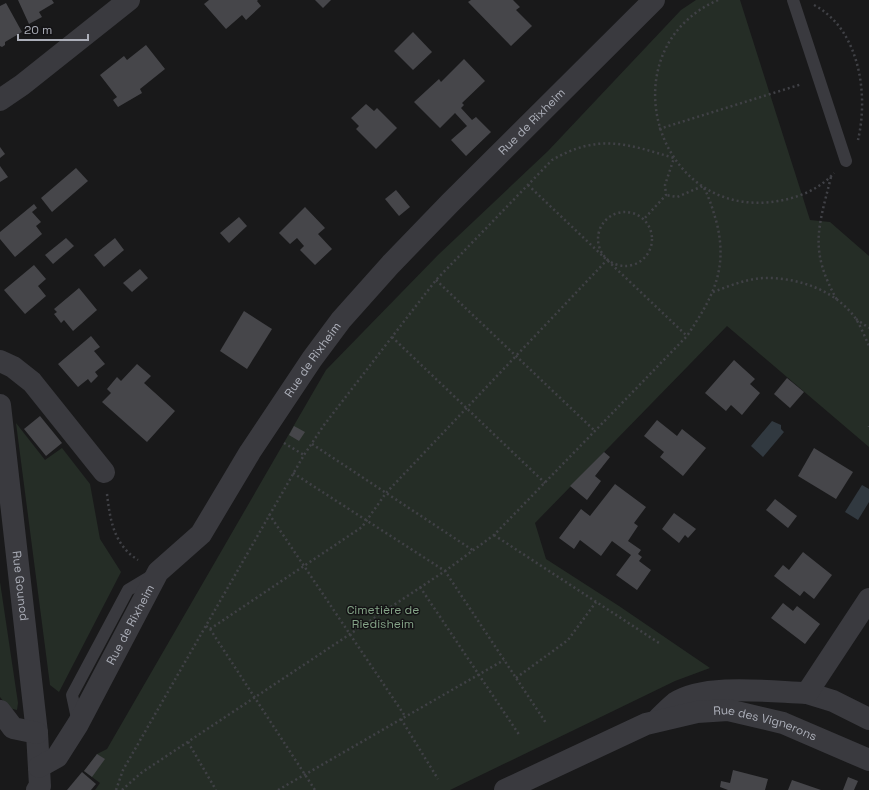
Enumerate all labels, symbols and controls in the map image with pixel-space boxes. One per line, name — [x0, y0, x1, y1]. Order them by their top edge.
scale bar — [18, 16, 88, 42]
text: 20 m — [24, 22, 52, 38]
street label: Rue de Rixheim — [495, 85, 569, 159]
street label: Rue de Rixheim — [281, 319, 345, 400]
street label: Rue Gounod — [9, 550, 32, 622]
street label: Rue de Rixheim — [103, 582, 158, 668]
park label: Cimetière de Riedisheim — [347, 602, 419, 632]
street label: Rue des Vignerons — [713, 702, 819, 745]

